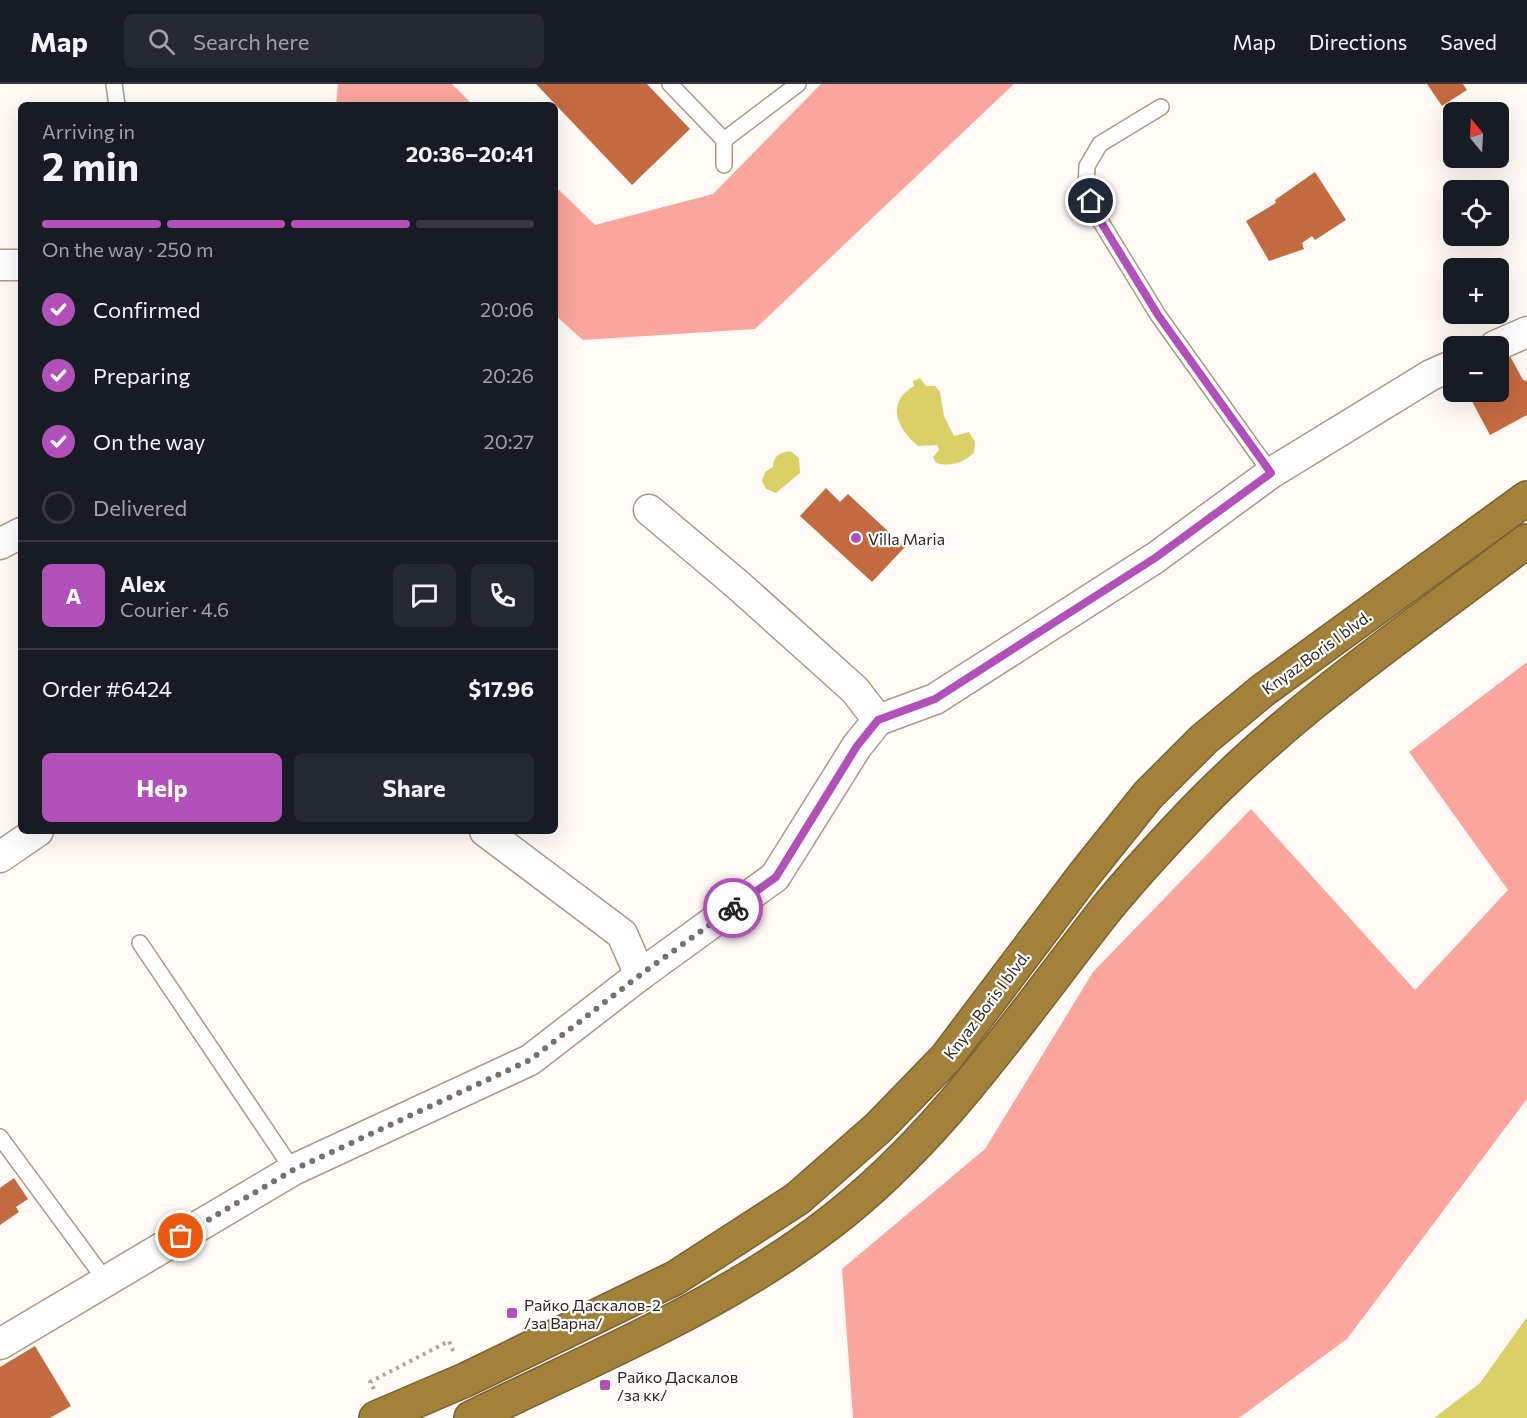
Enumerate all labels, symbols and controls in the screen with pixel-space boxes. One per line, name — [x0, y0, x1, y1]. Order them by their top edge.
search box — [124, 14, 544, 68]
text: Map — [30, 24, 88, 58]
icon: search — [145, 25, 178, 58]
text: Search here — [193, 28, 309, 55]
text: Map — [1233, 29, 1276, 54]
text: Directions — [1309, 29, 1407, 54]
text: Saved — [1440, 29, 1497, 54]
north arrow — [1443, 102, 1509, 168]
map controls — [1443, 102, 1509, 402]
text: Arriving in — [42, 119, 135, 143]
text: 20:36–20:41 — [406, 140, 534, 167]
text: 2 min — [42, 141, 139, 189]
pin — [1065, 175, 1116, 226]
button: locate — [1443, 180, 1509, 246]
icon: home — [1074, 184, 1107, 217]
text: On the way · 250 m — [42, 237, 213, 261]
button: + — [1443, 258, 1509, 324]
icon: check — [42, 293, 75, 326]
text: Confirmed — [93, 296, 200, 323]
text: 20:06 — [480, 297, 534, 321]
button: − — [1443, 336, 1509, 402]
icon: check — [42, 359, 75, 392]
text: Preparing — [93, 362, 190, 389]
text: 20:26 — [482, 363, 534, 387]
icon: check — [42, 425, 75, 458]
text: On the way — [93, 428, 205, 455]
text: 20:27 — [484, 429, 534, 453]
text: Delivered — [93, 494, 187, 521]
place label: Villa Maria — [868, 529, 945, 548]
marker: Villa Maria — [849, 531, 863, 545]
button: chat — [393, 564, 456, 627]
button: phone — [471, 564, 534, 627]
text: Alex — [120, 570, 166, 597]
text: A — [66, 582, 81, 609]
text: Courier · 4.6 — [120, 597, 229, 621]
street label: Knyaz Boris I blvd. — [1258, 606, 1374, 698]
text: Order #6424 — [42, 675, 172, 702]
text: $17.96 — [468, 675, 534, 702]
button: Help — [42, 753, 282, 822]
button: Share — [294, 753, 534, 822]
courier — [703, 878, 763, 938]
icon: bike — [717, 892, 750, 925]
street label: Knyaz Boris I blvd. — [939, 947, 1033, 1063]
pin — [155, 1210, 206, 1261]
icon: bag — [164, 1219, 197, 1252]
place label: Райко Даскалов-2 /за Варна/ — [524, 1295, 661, 1332]
marker: Райко Даскалов-2 /за Варна/ — [505, 1306, 519, 1320]
place label: Райко Даскалов /за кк/ — [617, 1367, 738, 1404]
marker: Райко Даскалов /за кк/ — [598, 1378, 612, 1392]

